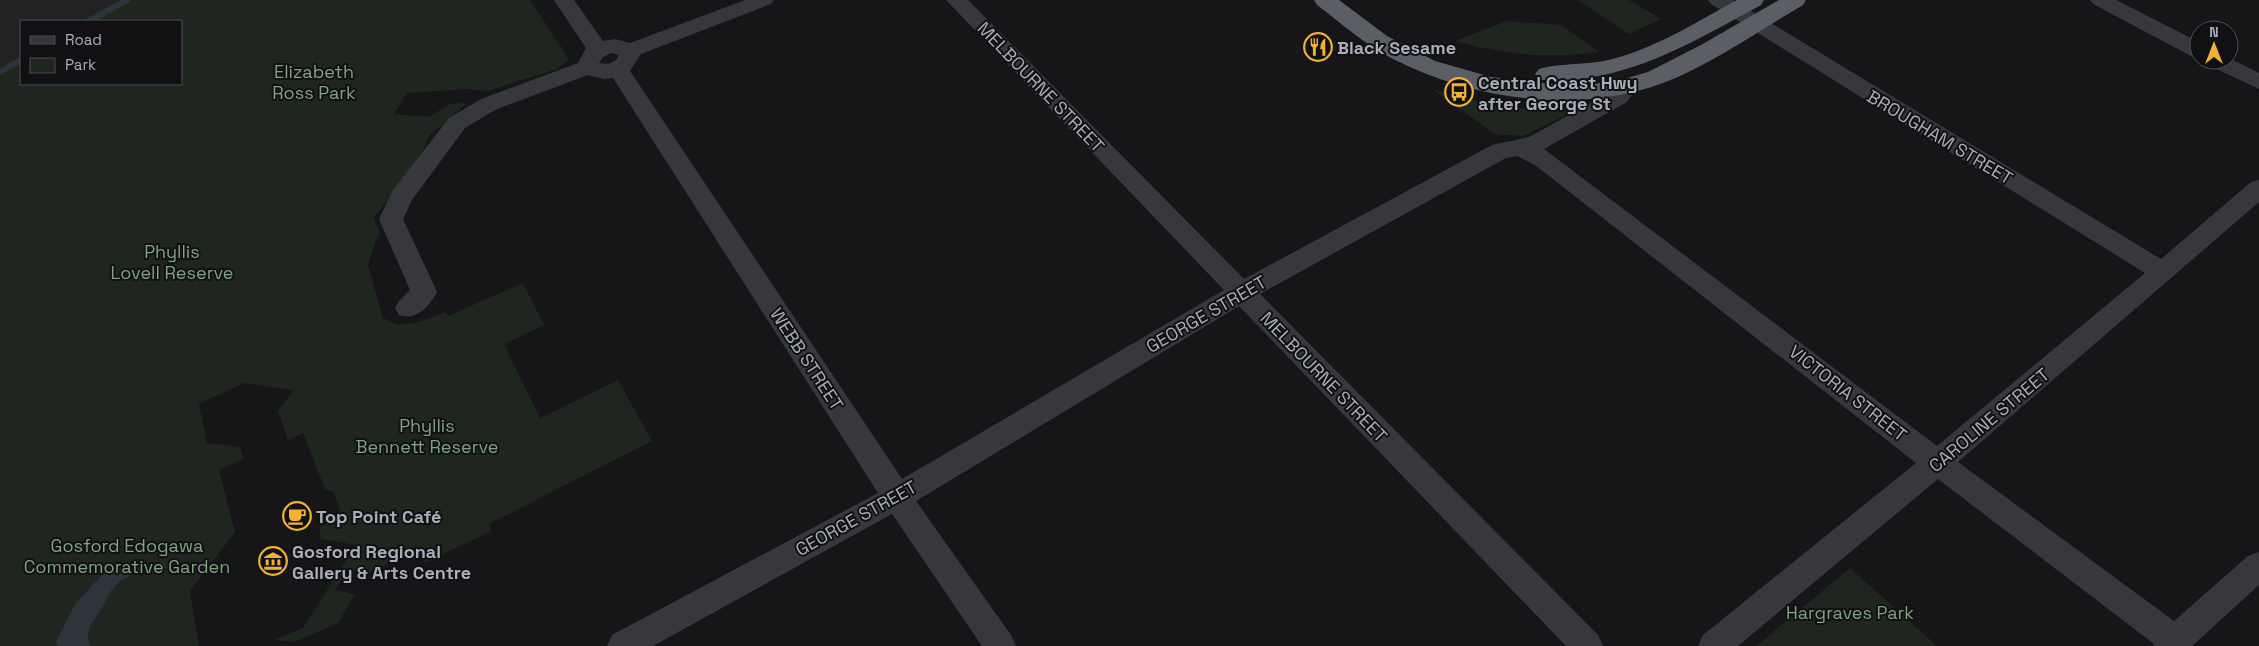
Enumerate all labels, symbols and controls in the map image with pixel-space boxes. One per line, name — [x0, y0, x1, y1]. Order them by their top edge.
street label: MELBOURNE STREET — [973, 17, 1110, 157]
legend — [20, 20, 182, 85]
north arrow — [2189, 20, 2239, 70]
text: N — [2209, 23, 2219, 41]
text: Road — [65, 30, 102, 49]
restaurant icon: Black Sesame — [1303, 32, 1333, 62]
place label: Black Sesame — [1337, 36, 1456, 59]
text: Park — [65, 55, 96, 74]
park label: Elizabeth Ross Park — [272, 60, 356, 104]
place label: Central Coast Hwy after George St — [1478, 71, 1638, 115]
bus stop icon: Central Coast Hwy after George St — [1444, 77, 1474, 107]
street label: BROUGHAM STREET — [1863, 84, 2017, 190]
park label: Phyllis Lovell Reserve — [111, 240, 233, 284]
street label: GEORGE STREET — [1142, 270, 1271, 358]
street label: WEBB STREET — [765, 303, 849, 415]
street label: MELBOURNE STREET — [1256, 307, 1393, 447]
street label: VICTORIA STREET — [1784, 340, 1912, 447]
street label: CAROLINE STREET — [1924, 363, 2054, 477]
park label: Phyllis Bennett Reserve — [356, 414, 498, 458]
street label: GEORGE STREET — [791, 475, 921, 561]
cafe icon: Top Point Café — [282, 501, 312, 531]
place label: Top Point Café — [316, 505, 441, 528]
park label: Gosford Edogawa Commemorative Garden — [24, 534, 230, 578]
place label: Gosford Regional Gallery & Arts Centre — [292, 540, 471, 584]
museum icon: Gosford Regional Gallery & Arts Centre — [258, 546, 288, 576]
park label: Hargraves Park — [1786, 601, 1914, 624]

